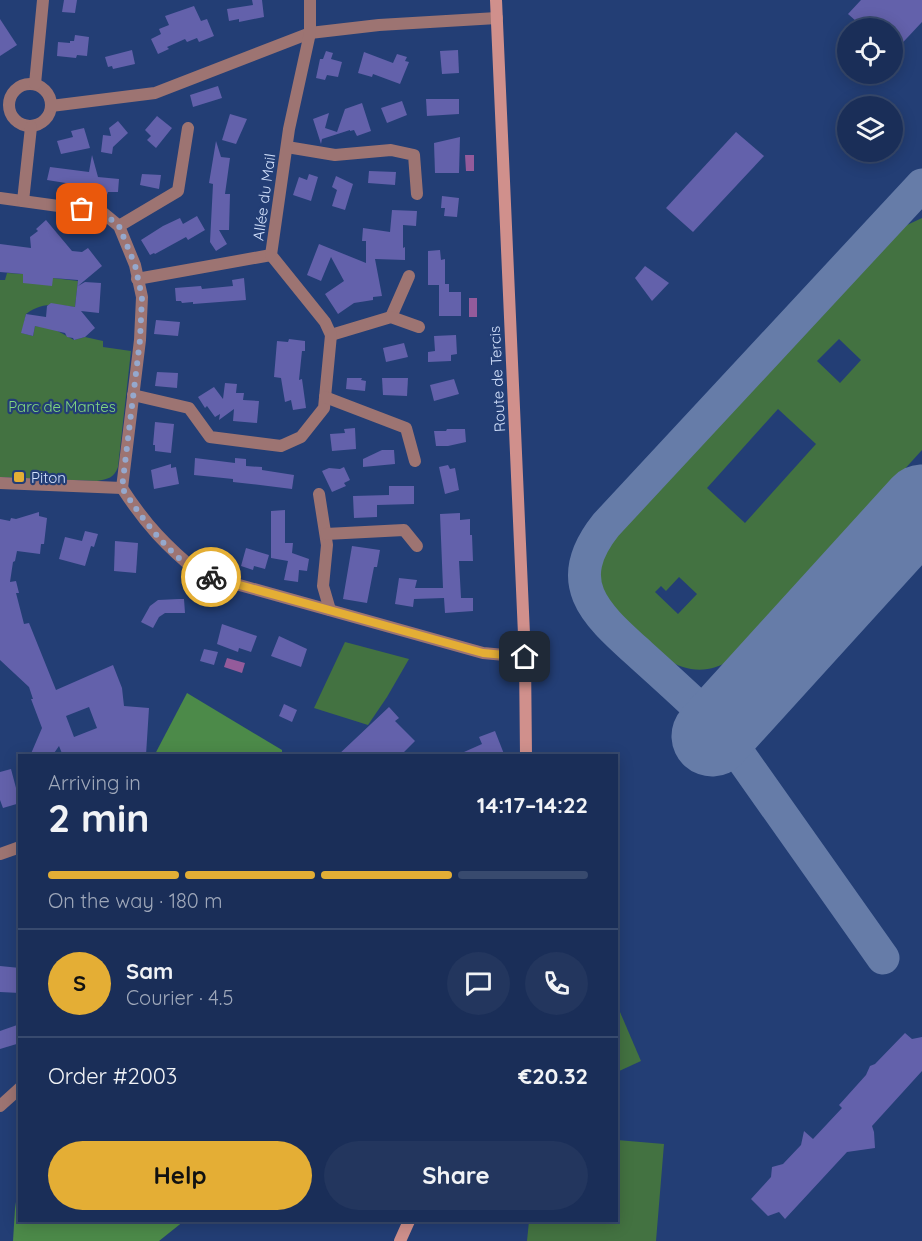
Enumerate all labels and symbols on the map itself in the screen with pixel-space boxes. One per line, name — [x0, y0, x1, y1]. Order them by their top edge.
street label: Allée du Mail — [248, 152, 280, 242]
pin — [56, 183, 107, 234]
street label: Route de Tercis — [485, 326, 509, 432]
park label: Parc de Mantes — [8, 397, 116, 416]
place label: Piton — [31, 468, 66, 487]
marker: Piton — [12, 470, 26, 484]
courier — [181, 547, 241, 607]
pin — [499, 631, 550, 682]

